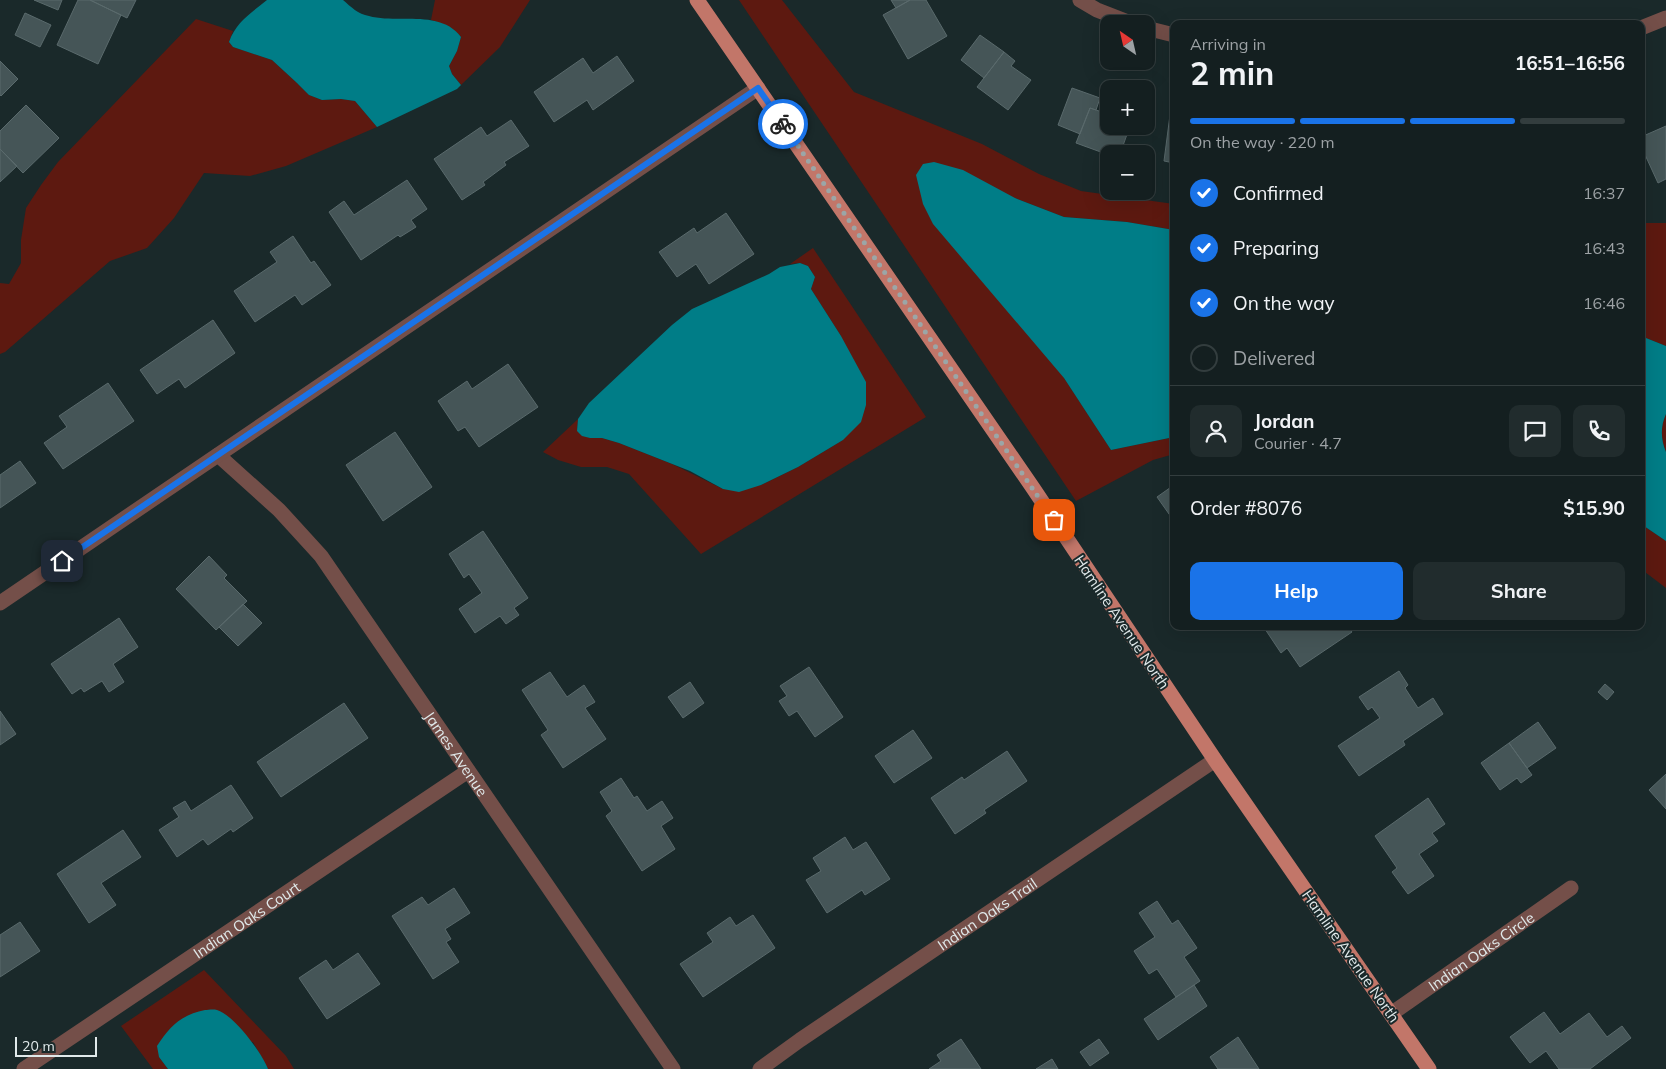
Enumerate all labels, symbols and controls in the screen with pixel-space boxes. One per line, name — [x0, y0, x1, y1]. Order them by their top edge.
north arrow — [1100, 15, 1155, 70]
map controls — [1100, 15, 1155, 200]
text: Arriving in — [1190, 34, 1266, 54]
text: 16:51–16:56 — [1515, 51, 1625, 75]
text: 2 min — [1190, 53, 1274, 93]
button: + — [1100, 80, 1155, 135]
courier — [758, 99, 808, 149]
icon: bike — [769, 110, 797, 138]
text: On the way · 220 m — [1190, 132, 1335, 152]
button: − — [1100, 145, 1155, 200]
icon: check — [1190, 179, 1218, 207]
text: Confirmed — [1233, 181, 1324, 205]
text: 16:37 — [1583, 183, 1625, 203]
icon: check — [1190, 234, 1218, 262]
text: Preparing — [1233, 236, 1319, 260]
text: 16:43 — [1583, 238, 1625, 258]
icon: check — [1190, 289, 1218, 317]
text: On the way — [1233, 291, 1335, 315]
text: 16:46 — [1583, 293, 1625, 313]
text: Delivered — [1233, 346, 1315, 370]
button: person — [1190, 405, 1242, 457]
button: chat — [1509, 405, 1561, 457]
button: phone — [1573, 405, 1625, 457]
text: Jordan — [1254, 409, 1314, 433]
text: Courier · 4.7 — [1254, 433, 1342, 453]
text: Order #8076 — [1190, 496, 1302, 520]
text: $15.90 — [1563, 496, 1625, 520]
pin — [1033, 499, 1075, 541]
icon: bag — [1040, 506, 1068, 534]
pin — [41, 540, 83, 582]
icon: home — [48, 547, 76, 575]
street label: Hamline Avenue North — [1070, 551, 1174, 693]
button: Help — [1190, 562, 1403, 620]
button: Share — [1413, 562, 1625, 620]
street label: James Avenue — [421, 707, 492, 800]
street label: Indian Oaks Trail — [934, 873, 1040, 954]
street label: Indian Oaks Court — [189, 877, 304, 962]
street label: Hamline Avenue North — [1298, 886, 1404, 1026]
street label: Indian Oaks Circle — [1424, 907, 1538, 995]
scale bar — [15, 1034, 98, 1057]
text: 20 m — [22, 1037, 55, 1055]

